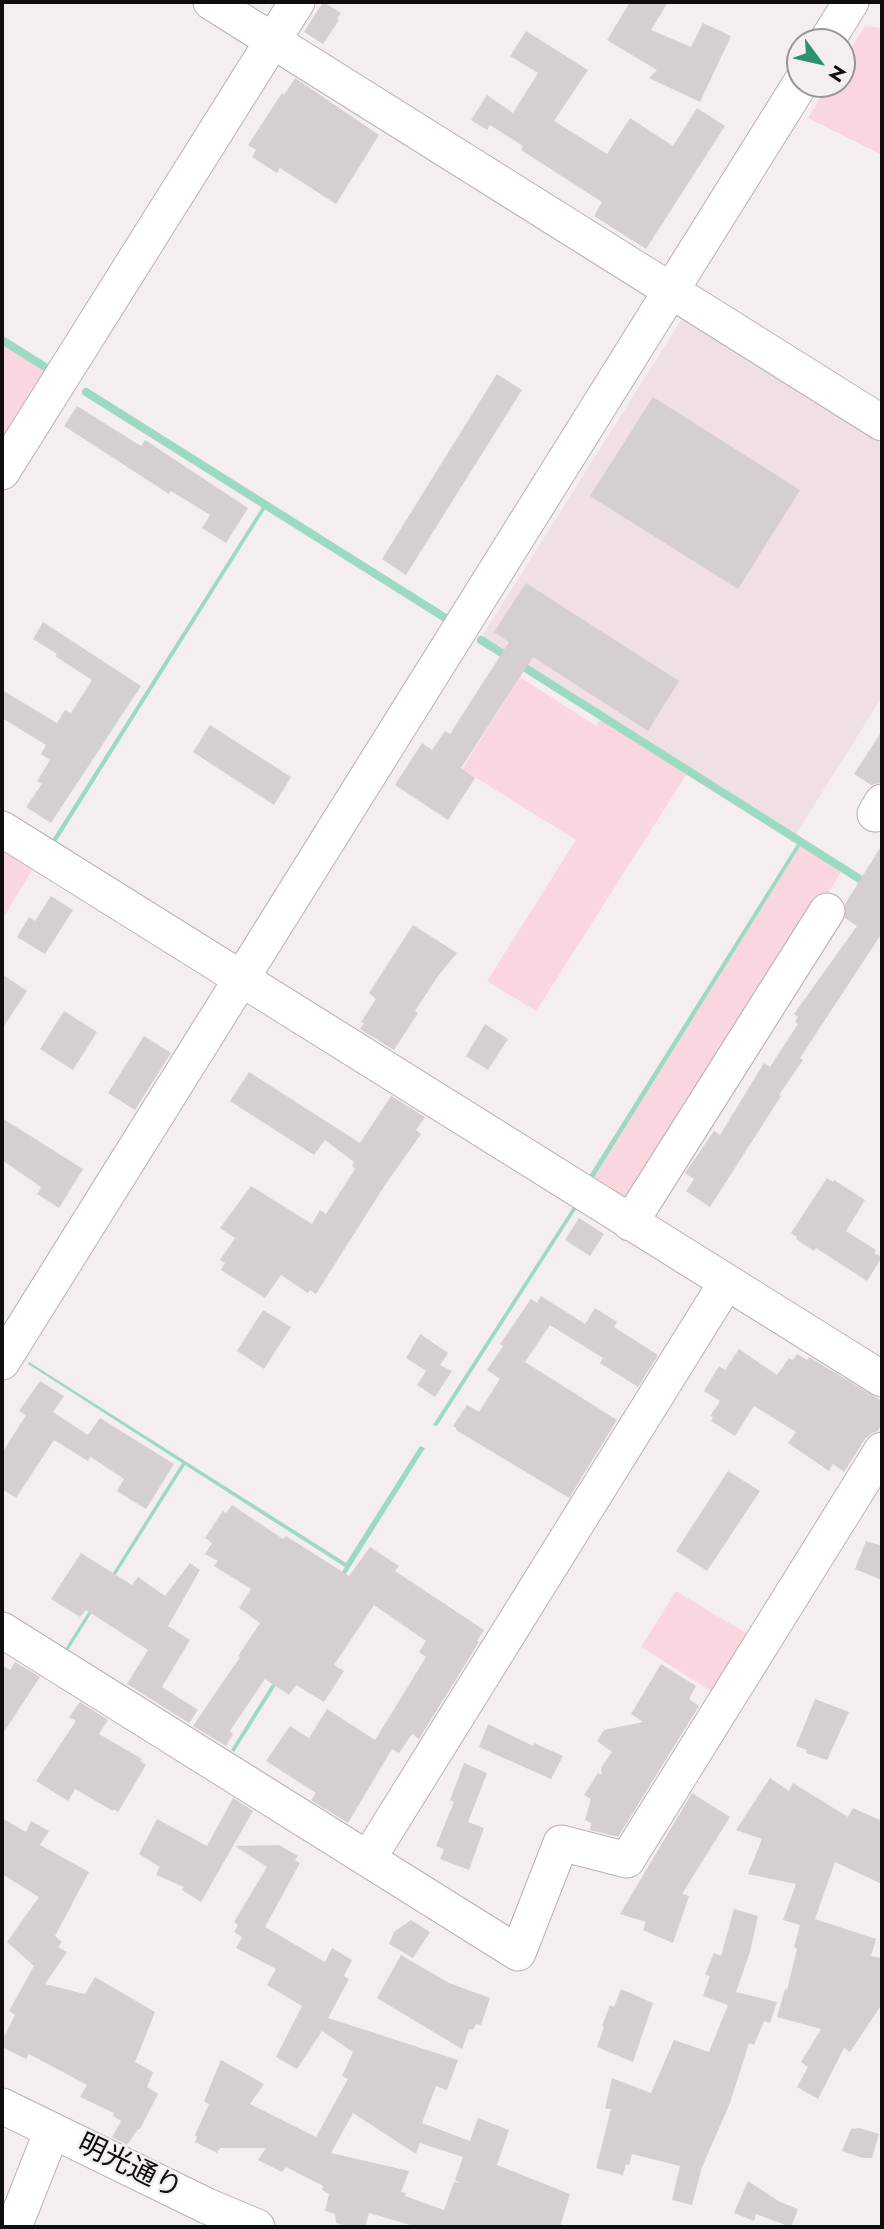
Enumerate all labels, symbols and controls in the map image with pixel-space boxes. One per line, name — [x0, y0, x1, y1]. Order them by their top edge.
north arrow — [786, 28, 856, 98]
text: N — [822, 60, 853, 87]
street label: 明光通り — [71, 2128, 187, 2208]

